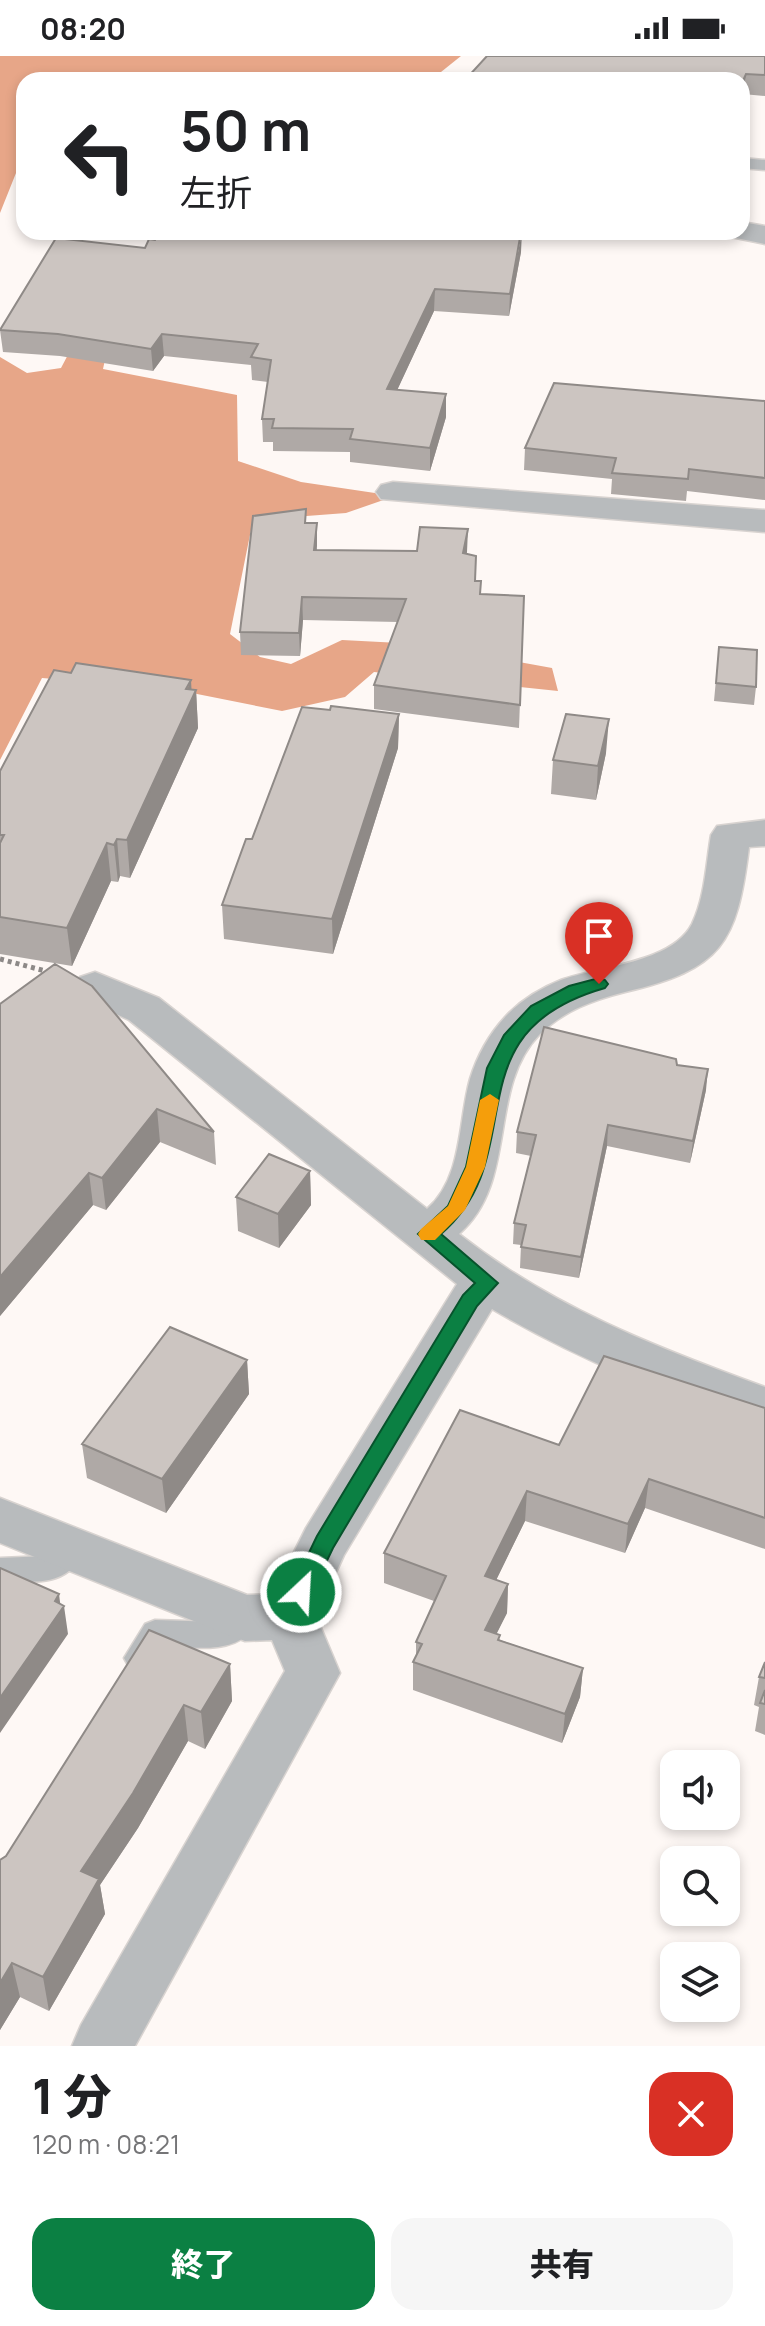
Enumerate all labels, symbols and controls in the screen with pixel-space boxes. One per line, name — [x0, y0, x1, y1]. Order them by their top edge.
text: 08:20 — [40, 8, 126, 49]
text: 50 m — [180, 91, 311, 168]
icon: left — [48, 104, 152, 208]
text: 左折 — [180, 168, 252, 217]
pin — [565, 902, 633, 984]
icon: arrive — [577, 914, 621, 958]
position arrow — [259, 1550, 343, 1634]
map controls — [660, 1750, 740, 2022]
button: sound — [660, 1750, 740, 1830]
button: search — [660, 1846, 740, 1926]
button: layers — [660, 1942, 740, 2022]
text: 1 分 — [32, 2063, 111, 2128]
button: close — [649, 2072, 733, 2156]
text: 120 m · 08:21 — [32, 2126, 180, 2162]
button: 終了 — [32, 2218, 375, 2310]
button: 共有 — [391, 2218, 733, 2310]

